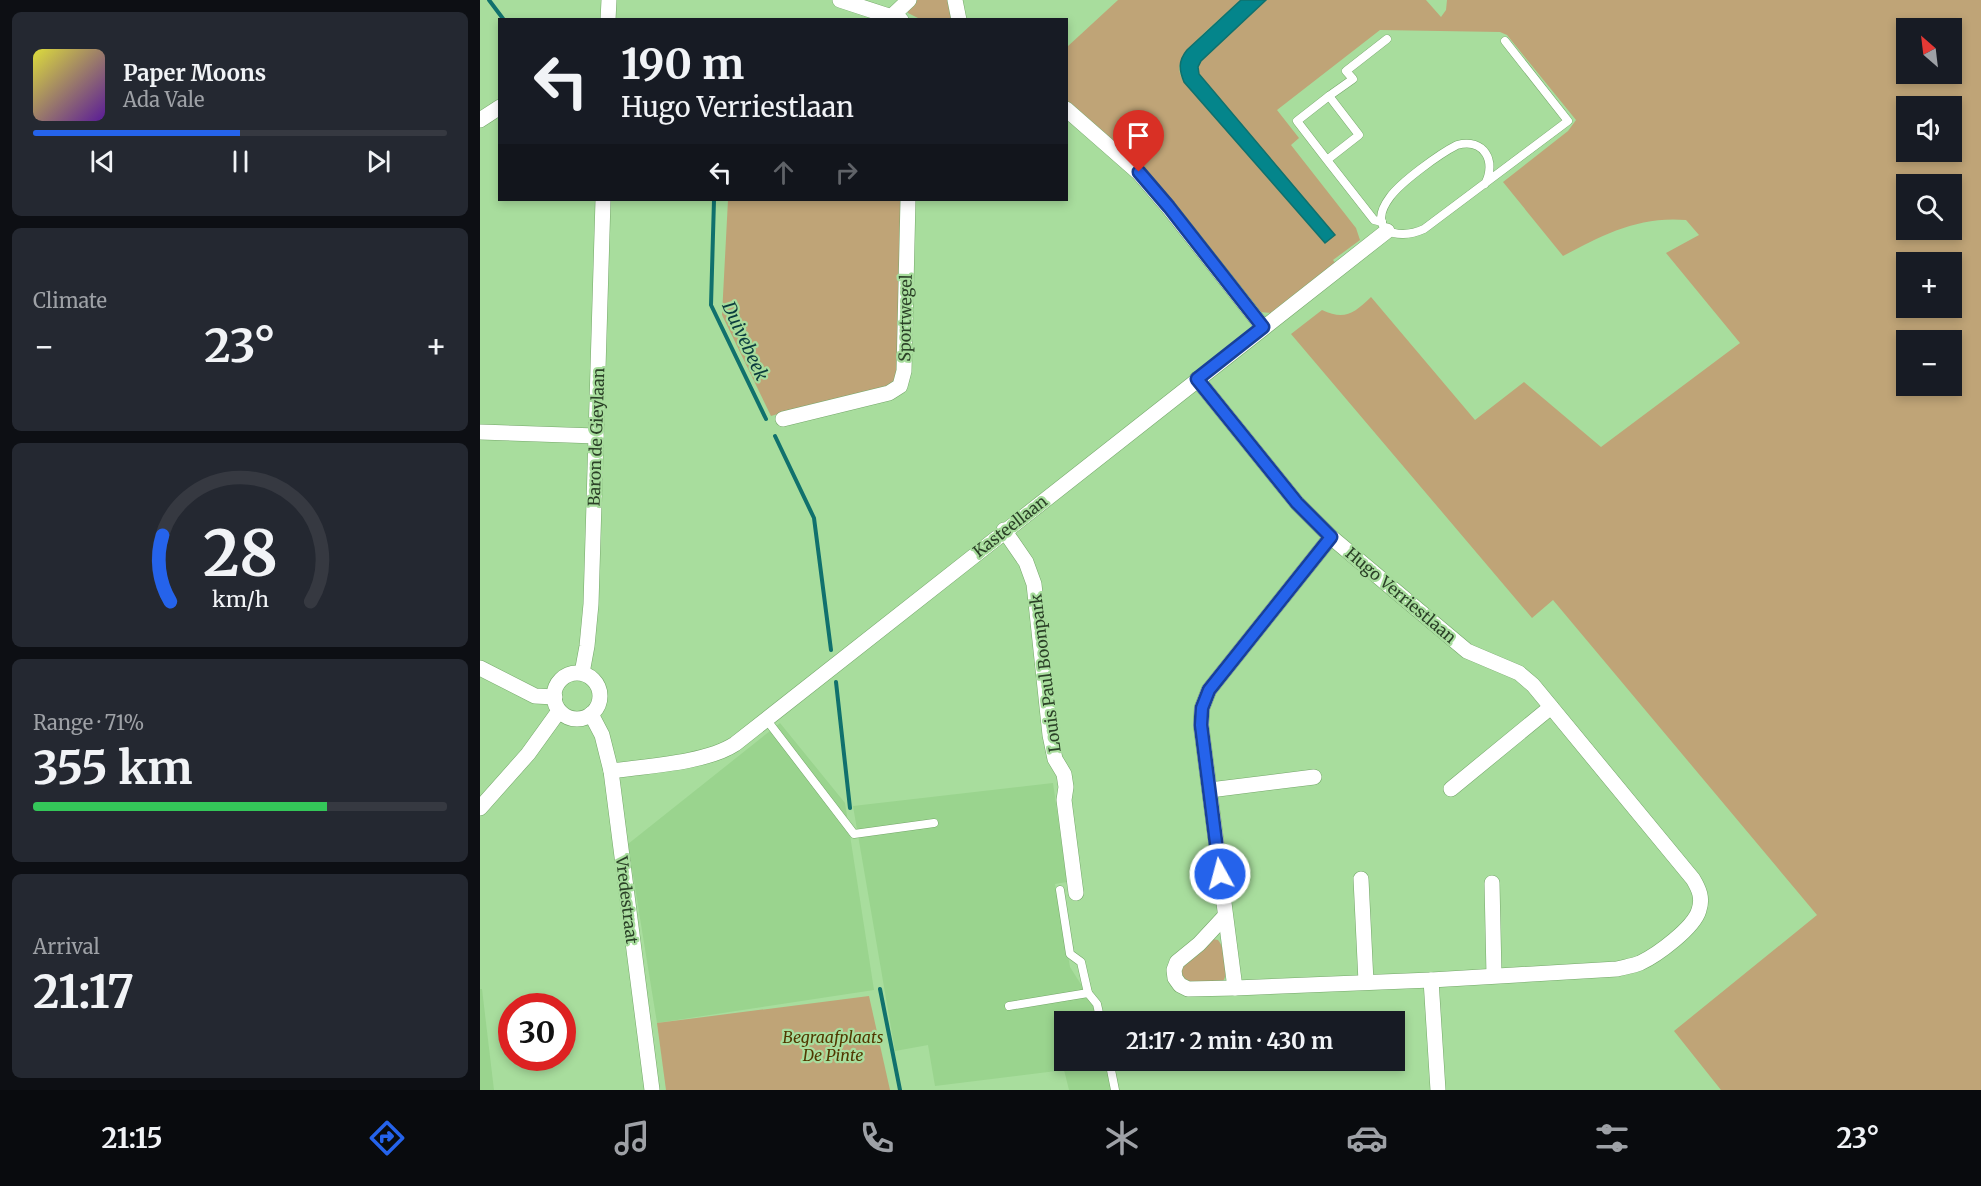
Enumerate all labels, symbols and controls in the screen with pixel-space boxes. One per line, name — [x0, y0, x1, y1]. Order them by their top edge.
north arrow — [1896, 18, 1962, 84]
map controls — [1896, 18, 1962, 396]
text: 190 m — [621, 38, 744, 90]
icon: left — [522, 42, 600, 120]
text: Paper Moons — [123, 59, 266, 87]
text: Ada Vale — [123, 87, 204, 112]
text: Hugo Verriestlaan — [621, 90, 854, 124]
button: sound — [1896, 96, 1962, 162]
pin — [1113, 110, 1164, 172]
icon: arrive — [1122, 119, 1155, 152]
icon: previous — [86, 145, 119, 178]
icon: pause — [224, 145, 257, 178]
icon: next — [362, 145, 395, 178]
icon: left — [704, 156, 737, 189]
icon: ahead — [767, 156, 800, 189]
icon: right — [830, 156, 863, 189]
button: search — [1896, 174, 1962, 240]
button: + — [1896, 252, 1962, 318]
street label: Sportwegel — [894, 274, 916, 362]
text: Climate — [33, 288, 107, 313]
water label: Duivebeek — [717, 297, 774, 384]
text: 23° — [204, 318, 276, 374]
text: − — [33, 326, 55, 367]
text: + — [425, 326, 447, 367]
button: − — [1896, 330, 1962, 396]
street label: Baron de Gieylaan — [584, 367, 608, 507]
street label: Kasteellaan — [969, 491, 1051, 561]
text: 28 — [203, 515, 277, 593]
street label: Hugo Verriestlaan — [1342, 543, 1461, 647]
text: km/h — [212, 586, 268, 613]
street label: Louis Paul Boonpark — [1025, 592, 1065, 753]
text: Range · 71% — [33, 710, 144, 735]
text: 355 km — [33, 740, 193, 796]
position arrow — [1188, 842, 1252, 906]
street label: Vredestraat — [612, 854, 642, 946]
text: Arrival — [33, 934, 100, 959]
text: 21:17 — [33, 964, 134, 1020]
speed limit sign: 30 — [498, 993, 576, 1071]
park label: Begraafplaats De Pinte — [783, 1027, 884, 1065]
text: 21:17 · 2 min · 430 m — [1126, 1027, 1333, 1055]
icon: directions — [366, 1117, 408, 1159]
icon: music — [611, 1117, 653, 1159]
icon: phone — [856, 1117, 898, 1159]
icon: climate — [1101, 1117, 1143, 1159]
icon: car — [1346, 1117, 1388, 1159]
icon: filters — [1591, 1117, 1633, 1159]
text: 21:15 — [102, 1121, 163, 1155]
text: 23° — [1837, 1121, 1879, 1155]

